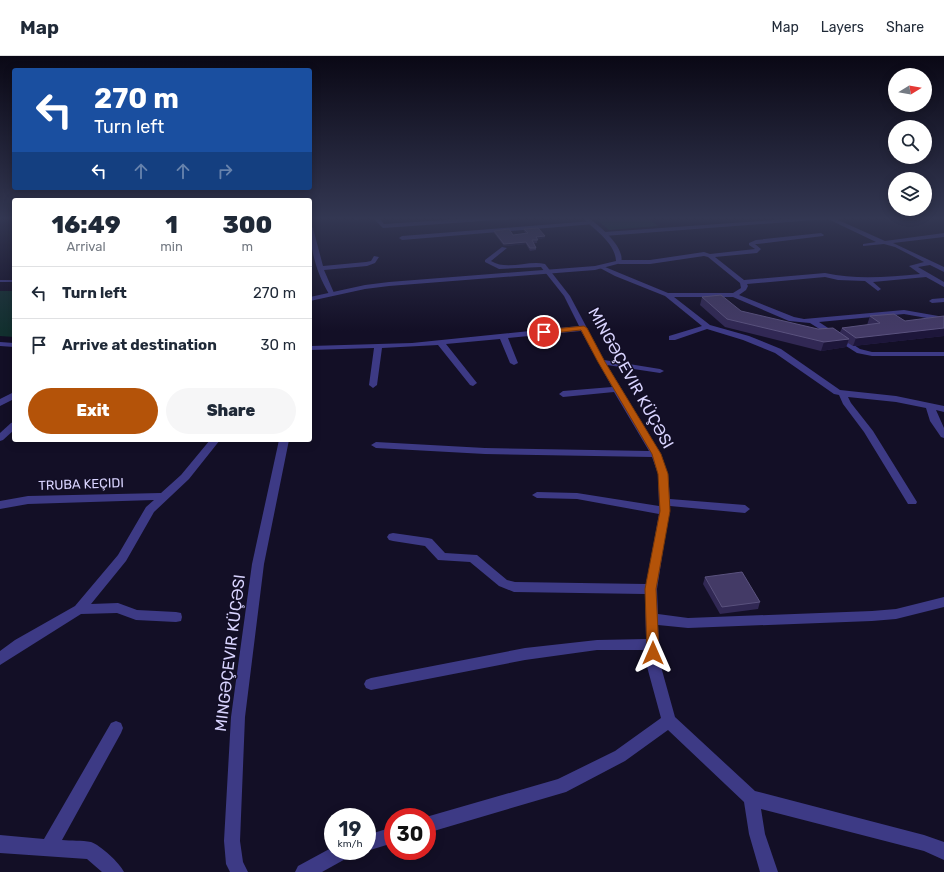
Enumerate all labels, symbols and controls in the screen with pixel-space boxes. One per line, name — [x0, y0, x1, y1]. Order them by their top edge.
text: Map — [20, 16, 59, 39]
text: Map — [772, 19, 799, 36]
text: Layers — [821, 19, 864, 36]
text: Share — [886, 19, 924, 36]
north arrow — [888, 68, 932, 112]
map controls — [888, 68, 932, 216]
text: 270 m — [94, 82, 179, 115]
icon: left — [28, 84, 80, 136]
text: Turn left — [94, 116, 164, 138]
button: search — [888, 120, 932, 164]
icon: left — [88, 160, 110, 182]
icon: ahead — [130, 160, 152, 182]
icon: ahead — [172, 160, 194, 182]
icon: right — [214, 160, 236, 182]
button: layers — [888, 172, 932, 216]
text: 16:49 — [52, 211, 121, 239]
text: 1 — [165, 211, 178, 239]
text: 300 — [222, 211, 272, 239]
text: Arrival — [67, 239, 106, 254]
text: min — [160, 239, 183, 254]
text: m — [242, 239, 253, 254]
icon: left — [28, 282, 50, 304]
text: Turn left — [62, 284, 127, 302]
text: 270 m — [253, 284, 296, 302]
street label: MINGƏÇEVIR KÜÇƏSI — [584, 304, 678, 452]
pin — [527, 315, 561, 349]
icon: arrive — [533, 321, 555, 343]
icon: arrive — [28, 334, 50, 356]
text: Arrive at destination — [62, 336, 217, 354]
text: 30 m — [260, 336, 296, 354]
button: Exit — [28, 388, 158, 434]
button: Share — [166, 388, 296, 434]
street label: TRUBA KEÇIDI — [38, 475, 124, 493]
street label: MINGƏÇEVIR KÜÇƏSI — [211, 573, 249, 733]
position arrow — [632, 632, 674, 674]
speed limit sign: 30 — [384, 808, 436, 860]
text: 19 — [339, 817, 361, 841]
text: km/h — [338, 838, 362, 850]

